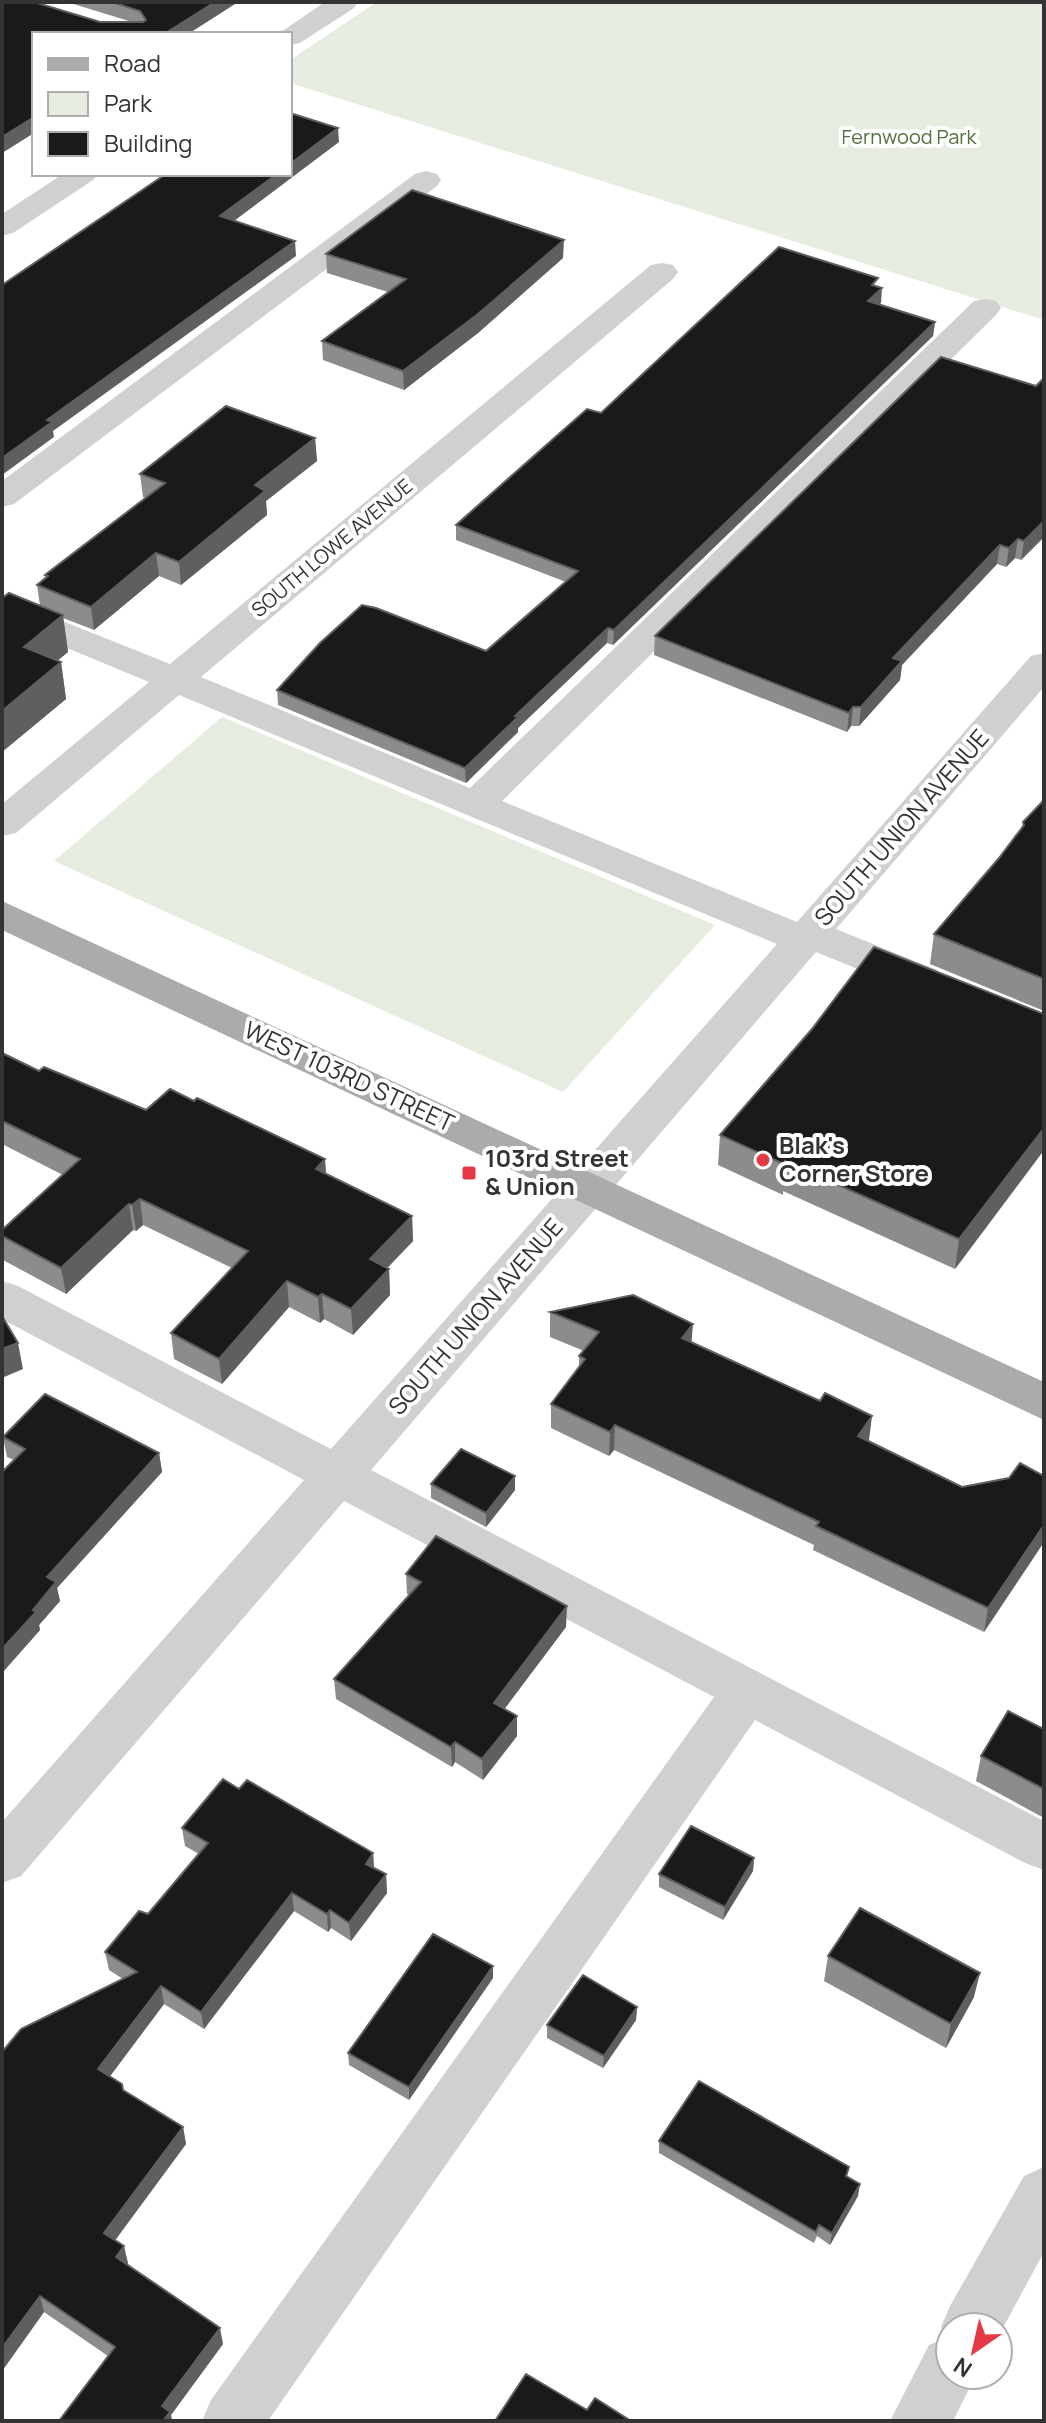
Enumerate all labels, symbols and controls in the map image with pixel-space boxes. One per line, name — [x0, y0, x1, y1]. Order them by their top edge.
legend — [32, 32, 292, 176]
text: Road — [104, 46, 161, 79]
text: Park — [104, 86, 153, 119]
park label: Fernwood Park — [842, 123, 978, 150]
text: Building — [104, 126, 192, 159]
street label: SOUTH LOWE AVENUE — [246, 472, 418, 623]
street label: SOUTH UNION AVENUE — [806, 722, 996, 932]
street label: WEST 103RD STREET — [239, 1013, 461, 1139]
place label: Blak's Corner Store — [779, 1128, 929, 1189]
place label: 103rd Street & Union — [485, 1141, 629, 1202]
marker: Blak's Corner Store — [754, 1151, 772, 1169]
marker: 103rd Street & Union — [460, 1164, 478, 1182]
street label: SOUTH UNION AVENUE — [380, 1211, 570, 1421]
north arrow — [934, 2311, 1014, 2391]
text: N — [948, 2351, 978, 2384]

